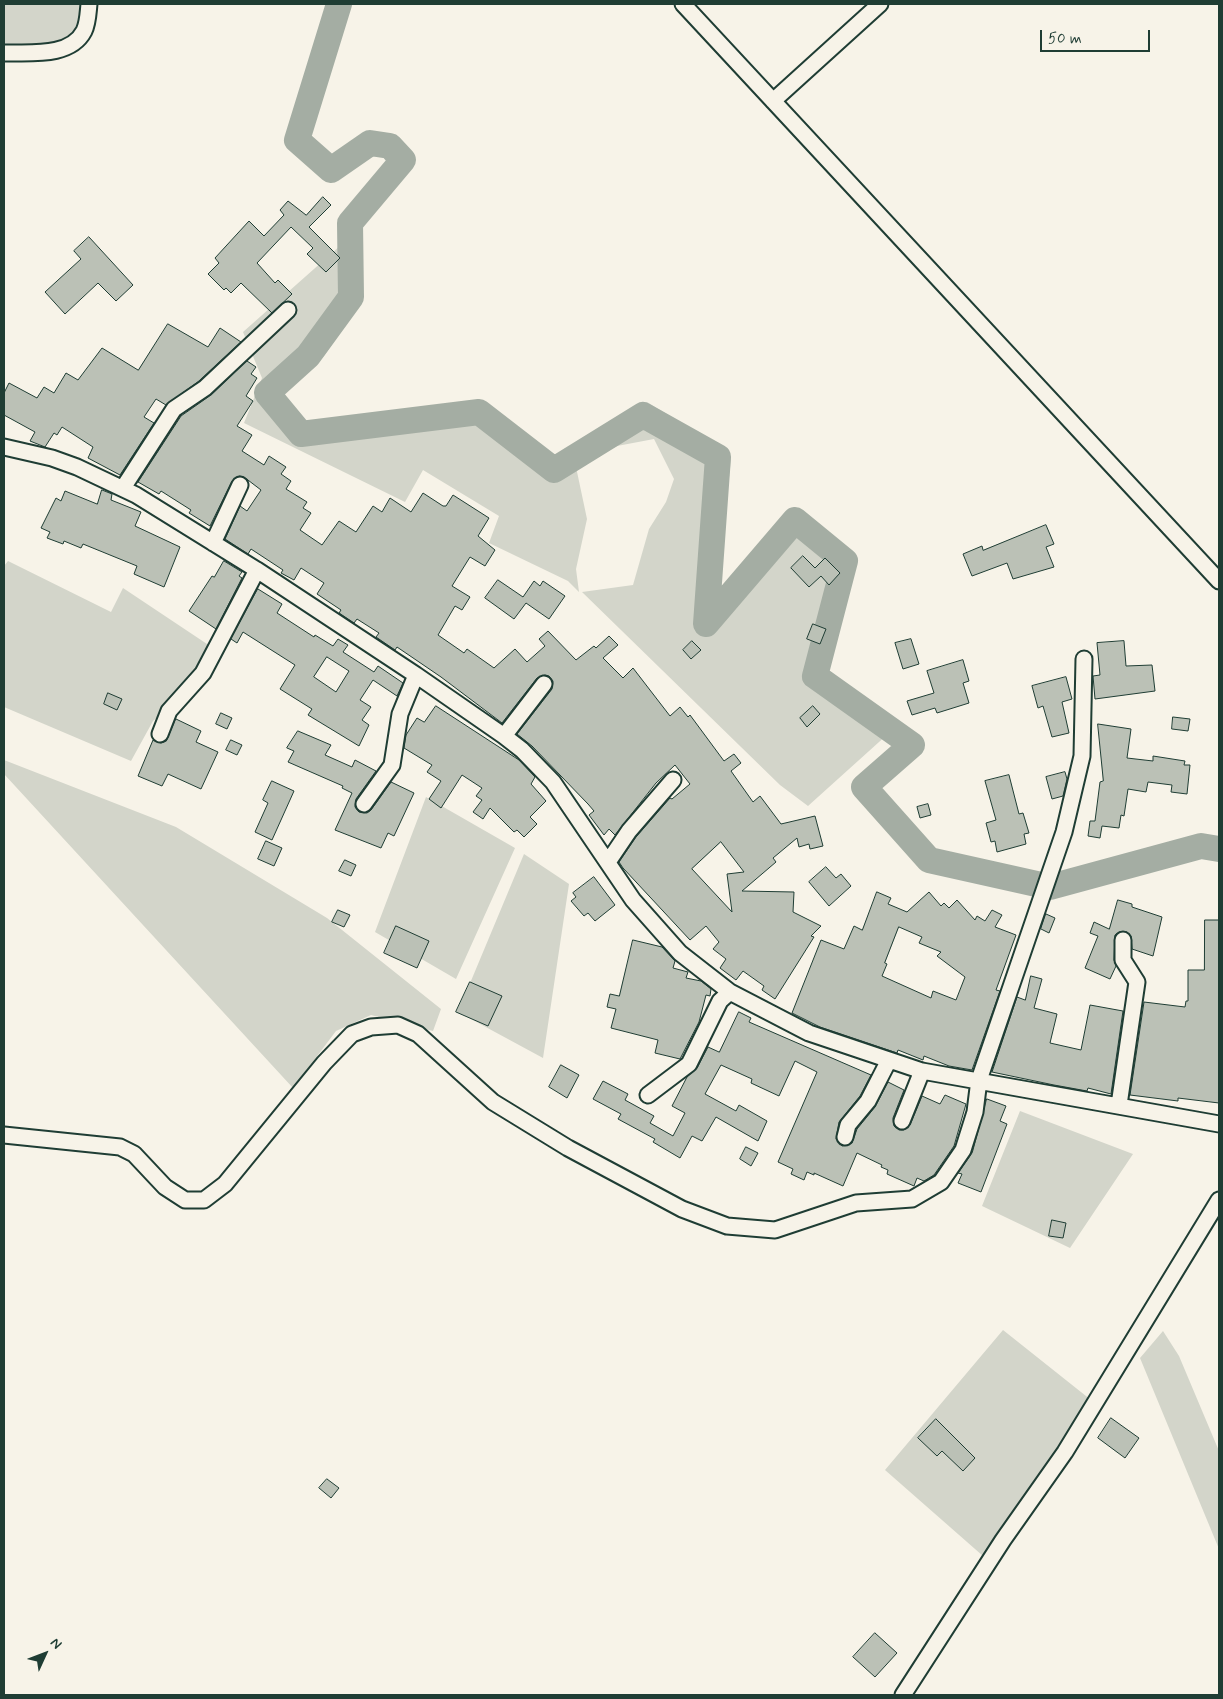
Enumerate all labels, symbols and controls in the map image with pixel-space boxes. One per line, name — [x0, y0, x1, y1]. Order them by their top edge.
scale bar — [1043, 20, 1153, 52]
text: 50 m — [1048, 29, 1082, 49]
north arrow — [20, 1629, 70, 1679]
text: N — [46, 1634, 66, 1653]

